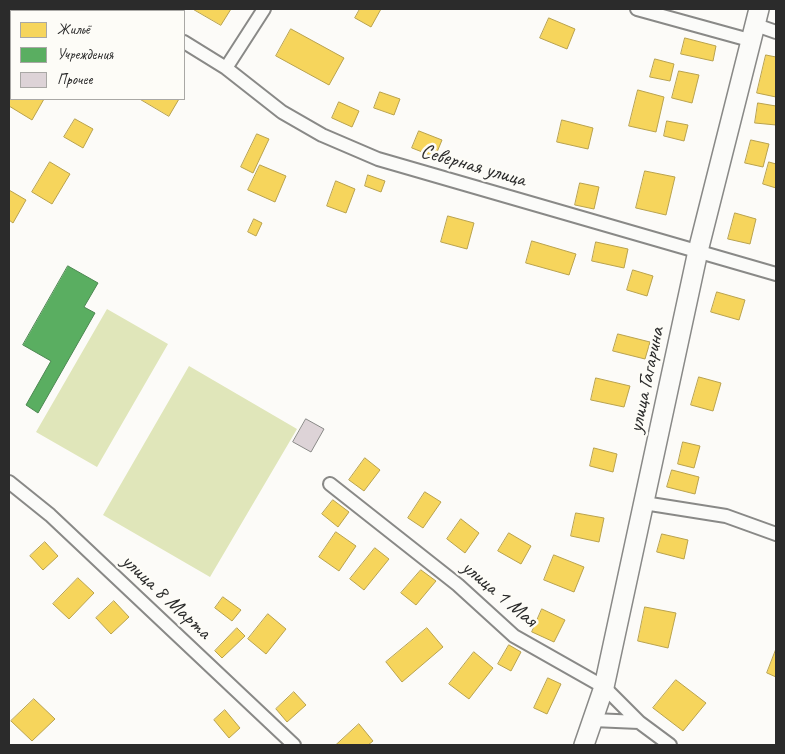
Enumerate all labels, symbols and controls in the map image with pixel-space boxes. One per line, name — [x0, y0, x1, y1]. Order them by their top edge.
legend — [10, 10, 185, 100]
text: Жильё — [57, 20, 90, 39]
text: Учреждения — [57, 45, 113, 64]
text: Прочее — [57, 70, 92, 89]
street label: Северная улица — [417, 139, 529, 193]
street label: улица Гагарина — [624, 325, 670, 435]
street label: улица 8 Марта — [116, 549, 216, 645]
street label: улица 1 Мая — [456, 555, 542, 633]

